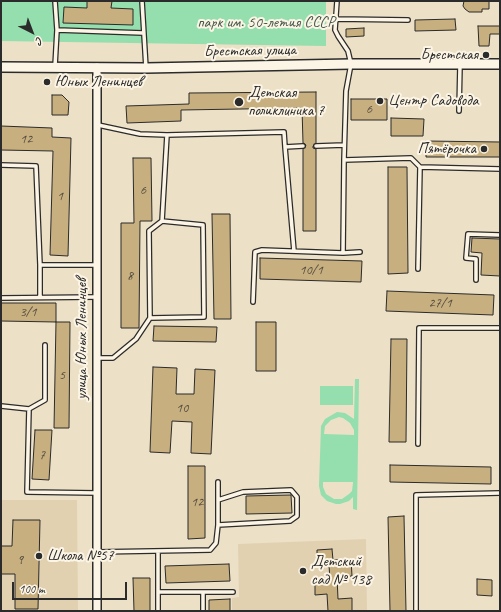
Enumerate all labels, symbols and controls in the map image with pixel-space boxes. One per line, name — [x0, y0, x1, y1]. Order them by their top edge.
north arrow — [12, 12, 52, 52]
park label: парк им. 50-летия СССР — [197, 13, 335, 33]
text: С — [33, 34, 47, 48]
street label: Брестская улица — [204, 41, 296, 61]
place label: Брестская — [421, 45, 478, 65]
marker: Брестская — [481, 50, 491, 60]
place label: Юных Ленинцев — [55, 72, 142, 92]
marker: Юных Ленинцев — [42, 77, 52, 87]
place label: Детская поликлиника 7 — [248, 83, 324, 121]
place label: Центр Садовода — [388, 91, 478, 111]
marker: Детская поликлиника 7 — [233, 96, 245, 108]
marker: Центр Садовода — [375, 96, 385, 106]
house number: 6 — [366, 101, 372, 117]
house number: 12 — [20, 131, 32, 147]
place label: Пятёрочка — [417, 139, 476, 159]
marker: Пятёрочка — [479, 144, 489, 154]
house number: 6 — [140, 182, 146, 198]
house number: 1 — [57, 188, 63, 204]
house number: 10/1 — [299, 262, 323, 278]
house number: 8 — [127, 268, 133, 284]
street label: улица Юных Ленинцев — [72, 278, 92, 400]
house number: 27/1 — [428, 295, 452, 311]
house number: 3/1 — [19, 304, 37, 320]
house number: 5 — [59, 367, 65, 383]
house number: 10 — [176, 400, 188, 416]
house number: 7 — [39, 447, 45, 463]
house number: 12 — [191, 494, 203, 510]
place label: Школа №57 — [47, 546, 114, 566]
marker: Школа №57 — [34, 551, 44, 561]
house number: 9 — [17, 552, 23, 568]
place label: Детский сад № 138 — [311, 552, 371, 590]
marker: Детский сад № 138 — [298, 566, 308, 576]
scale bar — [14, 574, 129, 600]
text: 100 m — [19, 581, 45, 597]

